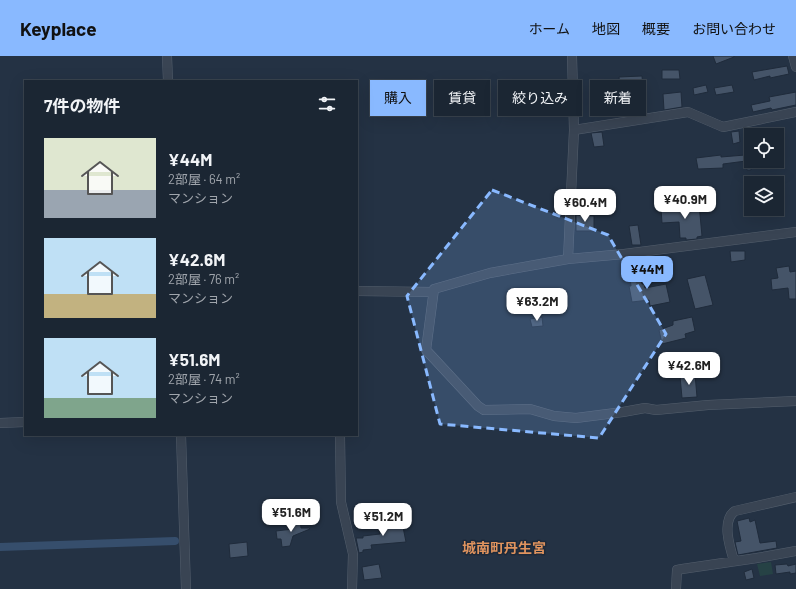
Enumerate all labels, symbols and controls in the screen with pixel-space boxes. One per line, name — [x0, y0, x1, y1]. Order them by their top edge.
text: Keyplace — [20, 17, 97, 40]
text: ホーム — [528, 20, 570, 37]
text: 地図 — [592, 20, 620, 37]
text: 概要 — [642, 20, 670, 37]
text: お問い合わせ — [692, 20, 776, 37]
chip: 購入 — [370, 80, 426, 116]
chip: 賃貸 — [434, 80, 490, 116]
chip: 絞り込み — [498, 80, 582, 116]
chip: 新着 — [590, 80, 646, 116]
icon: filters — [316, 93, 338, 115]
text: 7件の物件 — [44, 95, 120, 115]
map controls — [744, 128, 784, 216]
button: locate — [744, 128, 784, 168]
text: ¥44M — [168, 149, 212, 169]
icon: home — [76, 154, 124, 202]
text: 2部屋 · 64 m² — [168, 171, 240, 187]
button: layers — [744, 176, 784, 216]
pin: ¥40.9M — [652, 186, 718, 220]
pin: ¥60.4M — [552, 189, 618, 223]
text: マンション — [168, 190, 233, 206]
text: ¥40.9M — [663, 191, 707, 207]
text: ¥60.4M — [563, 194, 607, 210]
text: ¥42.6M — [168, 249, 225, 269]
icon: home — [76, 254, 124, 302]
pin: ¥44M — [623, 256, 671, 290]
text: ¥44M — [630, 261, 664, 277]
text: 2部屋 · 76 m² — [168, 271, 239, 287]
pin: ¥63.2M — [504, 288, 570, 322]
text: マンション — [168, 290, 233, 306]
text: ¥63.2M — [515, 293, 559, 309]
text: ¥51.6M — [168, 349, 221, 369]
pin: ¥42.6M — [656, 352, 722, 386]
icon: home — [76, 354, 124, 402]
text: ¥42.6M — [667, 357, 711, 373]
text: 2部屋 · 74 m² — [168, 371, 240, 387]
text: マンション — [168, 390, 233, 406]
pin: ¥51.6M — [258, 499, 324, 533]
pin: ¥51.2M — [350, 503, 416, 537]
text: ¥51.6M — [271, 504, 311, 520]
text: ¥51.2M — [363, 508, 403, 524]
district label: 城南町丹生宮 — [462, 539, 546, 556]

